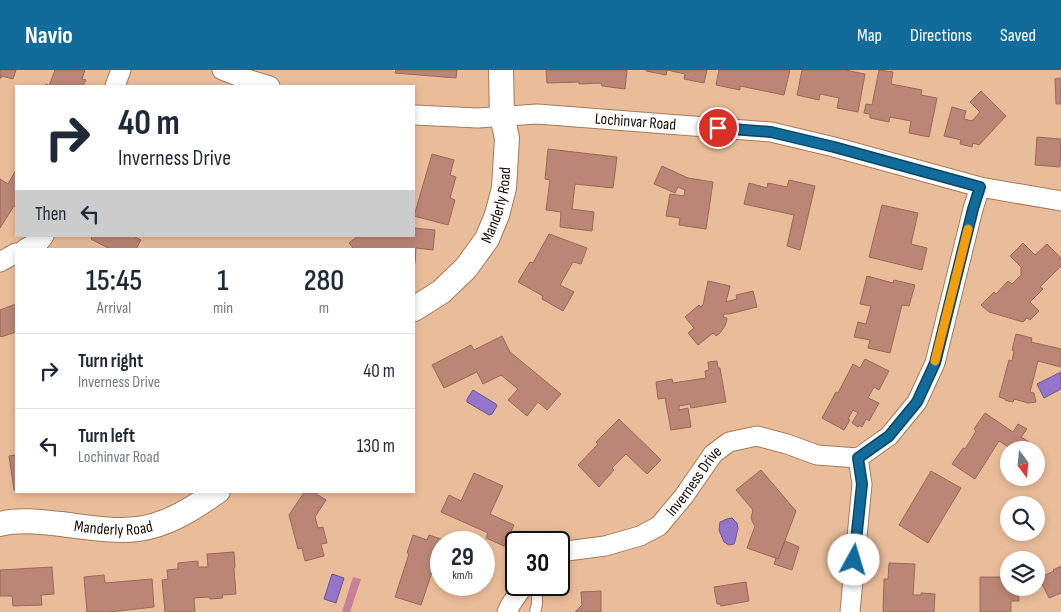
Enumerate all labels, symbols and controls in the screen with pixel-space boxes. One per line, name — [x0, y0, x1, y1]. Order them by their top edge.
text: Navio — [25, 21, 73, 50]
text: Map — [857, 25, 882, 46]
text: Directions — [910, 25, 972, 46]
text: Saved — [1000, 25, 1036, 46]
text: 40 m — [118, 102, 180, 145]
icon: right — [35, 105, 100, 170]
pin — [697, 107, 739, 149]
street label: Lochinvar Road — [594, 109, 677, 134]
icon: arrive — [704, 114, 732, 142]
text: Inverness Drive — [118, 145, 231, 172]
street label: Manderly Road — [477, 166, 515, 246]
icon: left — [76, 200, 104, 228]
text: Then — [35, 203, 66, 226]
text: 15:45 — [86, 263, 142, 299]
text: 1 — [217, 263, 229, 299]
text: 280 — [304, 263, 344, 299]
text: Arrival — [97, 299, 131, 318]
text: min — [213, 299, 233, 318]
text: m — [319, 299, 329, 318]
text: Turn right — [78, 350, 143, 373]
icon: right — [35, 357, 63, 385]
text: 40 m — [363, 360, 395, 383]
text: Inverness Drive — [78, 373, 160, 392]
text: Turn left — [78, 425, 135, 448]
icon: left — [35, 432, 63, 460]
text: 130 m — [357, 435, 395, 458]
north arrow — [1000, 441, 1045, 486]
map controls — [1000, 441, 1045, 596]
street label: Inverness Drive — [662, 442, 725, 520]
text: Lochinvar Road — [78, 448, 159, 467]
button: search — [1000, 496, 1045, 541]
street label: Manderly Road — [73, 516, 155, 539]
speed limit sign: 30 — [505, 531, 570, 596]
position arrow — [827, 533, 879, 585]
text: 29 — [451, 542, 474, 573]
button: layers — [1000, 551, 1045, 596]
text: km/h — [452, 568, 473, 583]

